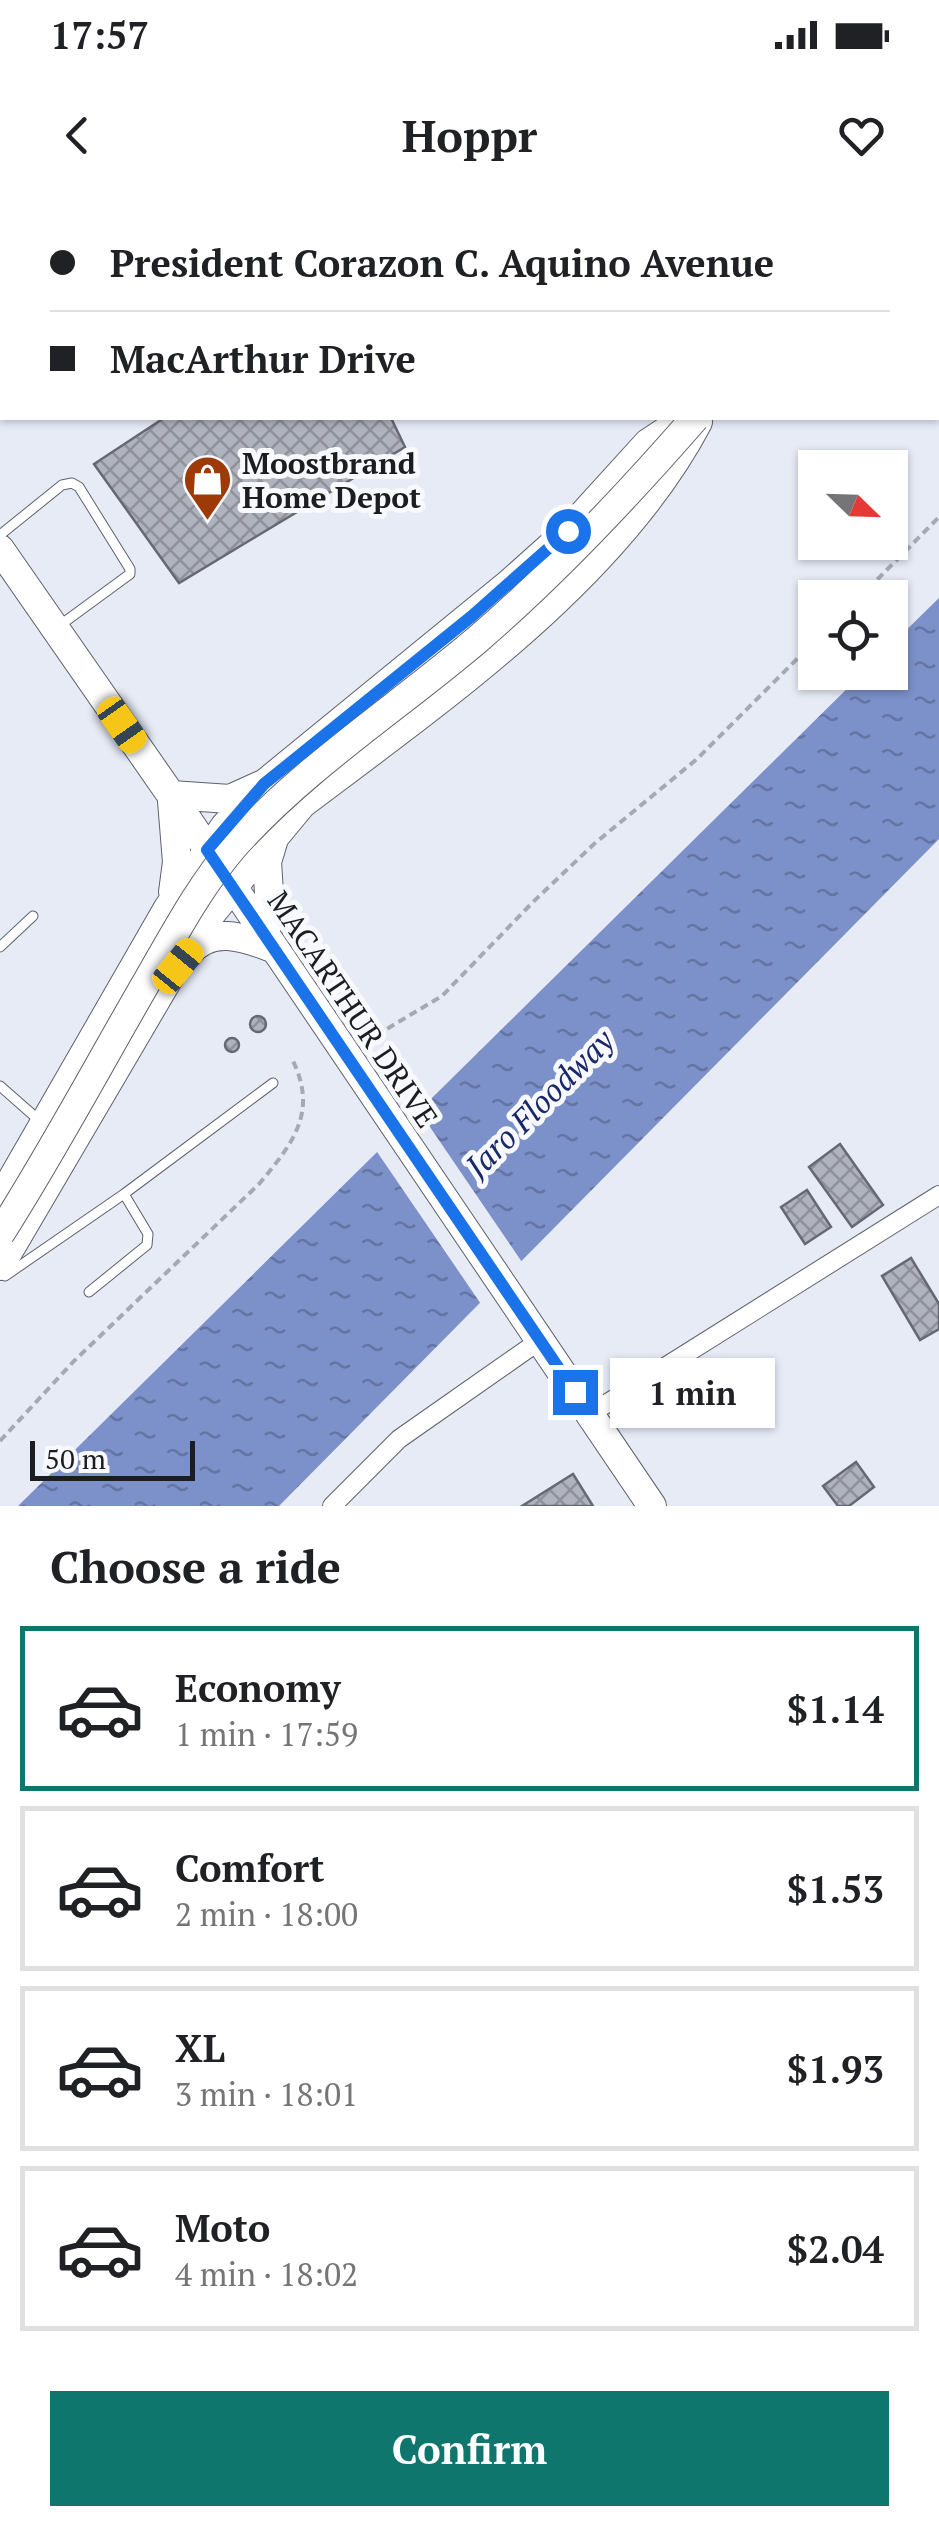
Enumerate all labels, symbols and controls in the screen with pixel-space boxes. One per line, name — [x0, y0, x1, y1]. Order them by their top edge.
text: 17:57 — [50, 10, 149, 60]
text: Hoppr — [402, 105, 537, 165]
icon: back — [50, 108, 105, 163]
icon: heart — [834, 108, 889, 163]
text: President Corazon C. Aquino Avenue — [110, 238, 774, 288]
text: MacArthur Drive — [110, 334, 416, 384]
place label: Moostbrand Home Depot — [242, 443, 421, 517]
north arrow — [798, 450, 908, 560]
map controls — [798, 450, 908, 690]
shop icon: Moostbrand Home Depot — [181, 454, 233, 522]
route start — [546, 509, 591, 554]
button: locate — [798, 580, 908, 690]
car — [93, 692, 151, 758]
street label: MACARTHUR DRIVE — [259, 883, 447, 1135]
car — [147, 933, 209, 999]
water label: Jaro Floodway — [454, 1019, 623, 1188]
callout: 1 min — [610, 1357, 775, 1427]
route end — [553, 1370, 598, 1415]
text: 1 min — [649, 1372, 736, 1414]
scale bar — [30, 1436, 195, 1480]
text: 50 m — [45, 1440, 106, 1477]
text: Choose a ride — [50, 1536, 341, 1596]
text: Economy — [175, 1663, 341, 1713]
icon: car — [55, 1664, 145, 1754]
text: $1.14 — [787, 1684, 884, 1734]
text: 1 min · 17:59 — [175, 1713, 358, 1755]
text: Comfort — [175, 1843, 324, 1893]
icon: car — [55, 1844, 145, 1934]
text: $1.53 — [787, 1864, 884, 1914]
text: 2 min · 18:00 — [175, 1893, 358, 1935]
text: XL — [175, 2023, 225, 2073]
icon: car — [55, 2024, 145, 2114]
text: $1.93 — [787, 2044, 884, 2094]
text: 3 min · 18:01 — [175, 2073, 358, 2115]
text: Moto — [175, 2203, 270, 2253]
icon: car — [55, 2204, 145, 2294]
text: $2.04 — [787, 2224, 884, 2274]
text: 4 min · 18:02 — [175, 2253, 358, 2295]
button: Confirm — [50, 2391, 889, 2506]

